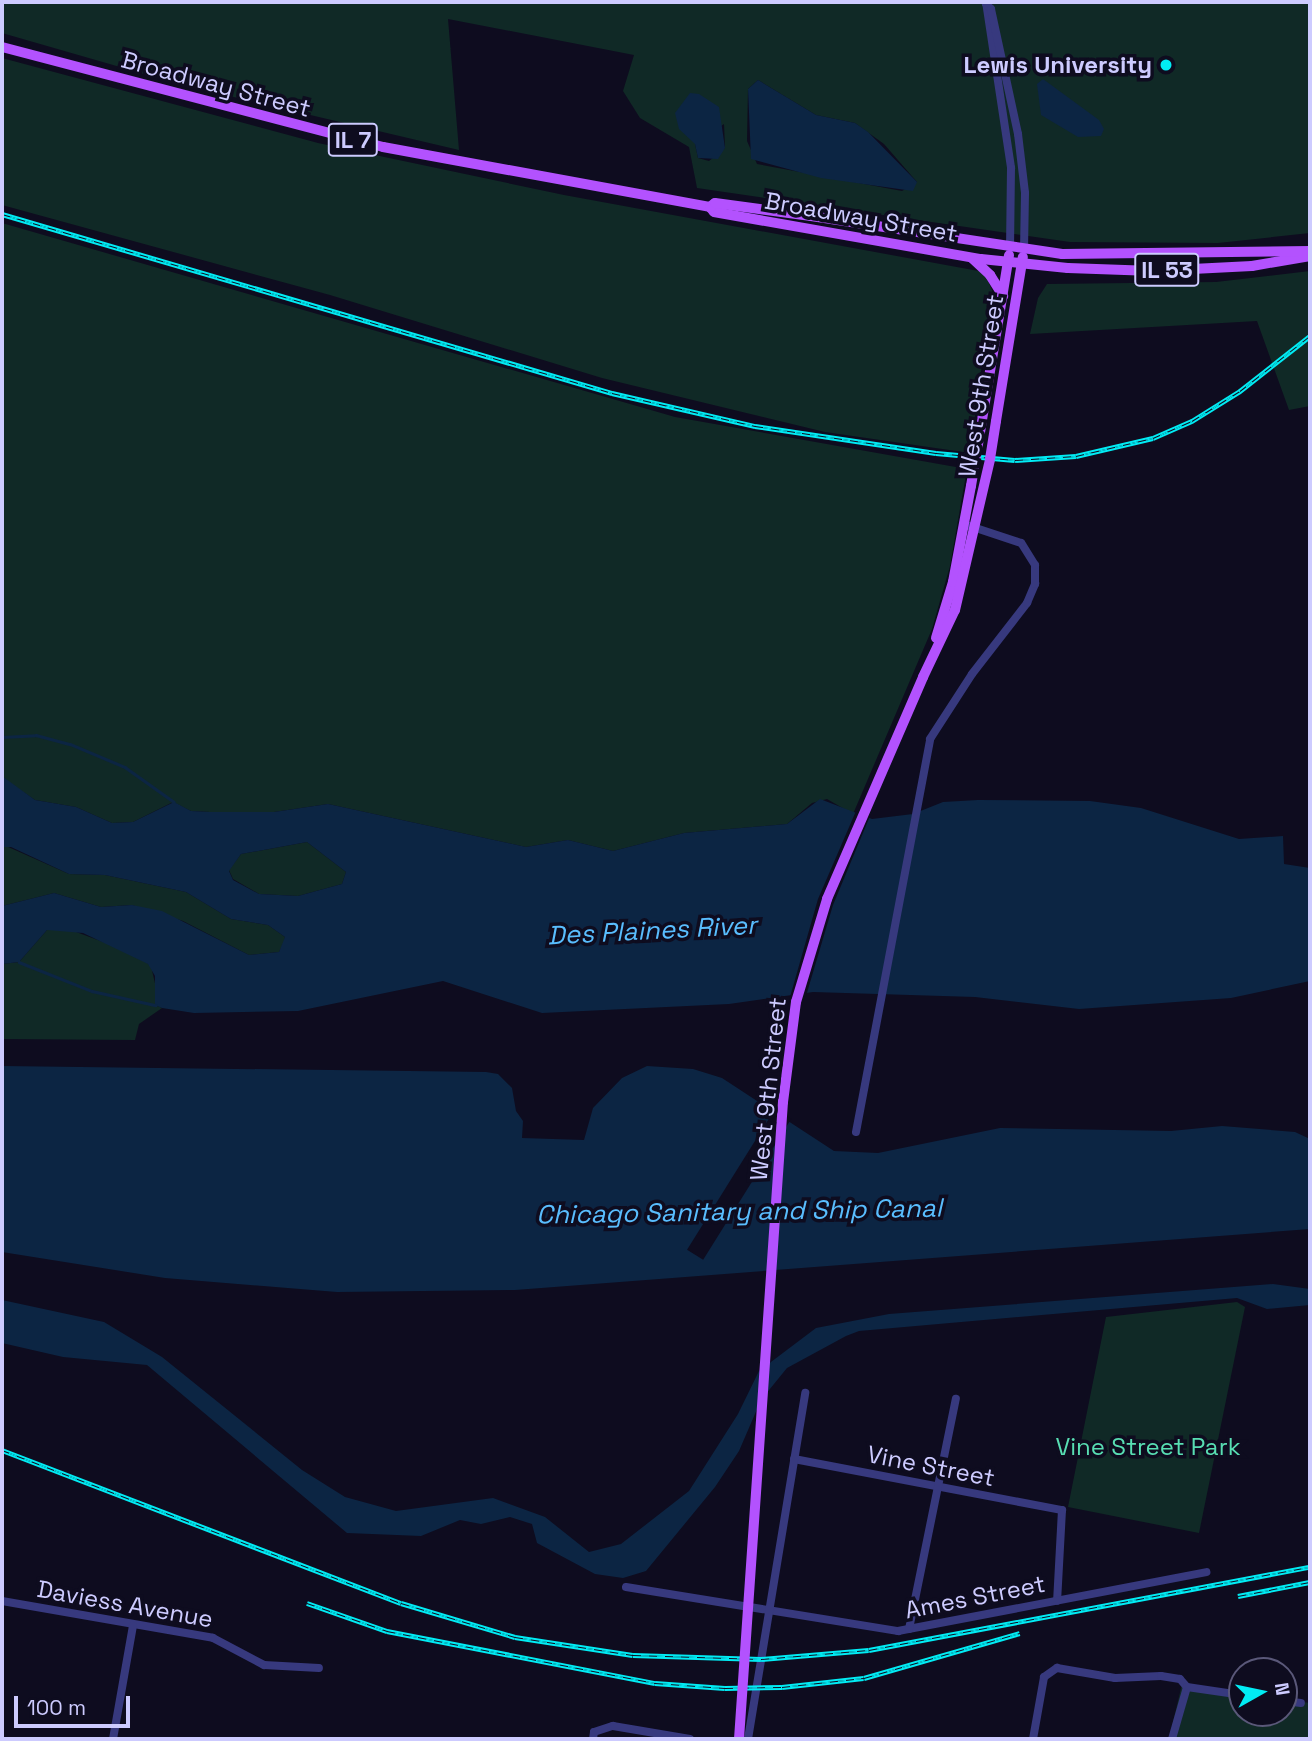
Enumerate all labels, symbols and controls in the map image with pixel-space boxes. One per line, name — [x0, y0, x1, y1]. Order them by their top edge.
street label: Broadway Street — [118, 45, 314, 123]
place label: Lewis University — [963, 51, 1152, 79]
marker: Lewis University — [1158, 57, 1174, 73]
road number: IL 7 — [327, 120, 379, 160]
street label: Broadway Street — [762, 186, 960, 248]
road number: IL 53 — [1134, 250, 1200, 290]
street label: West 9th Street — [952, 293, 1010, 479]
water label: Des Plaines River — [547, 910, 757, 952]
street label: West 9th Street — [744, 996, 792, 1182]
water label: Chicago Sanitary and Ship Canal — [536, 1193, 942, 1231]
park label: Vine Street Park — [1055, 1433, 1241, 1461]
street label: Vine Street — [865, 1440, 997, 1492]
street label: Ames Street — [902, 1569, 1048, 1625]
street label: Daviess Avenue — [35, 1574, 215, 1634]
north arrow — [1228, 1657, 1298, 1727]
text: N — [1269, 1681, 1296, 1697]
scale bar — [18, 1682, 133, 1726]
text: 100 m — [27, 1694, 86, 1721]

